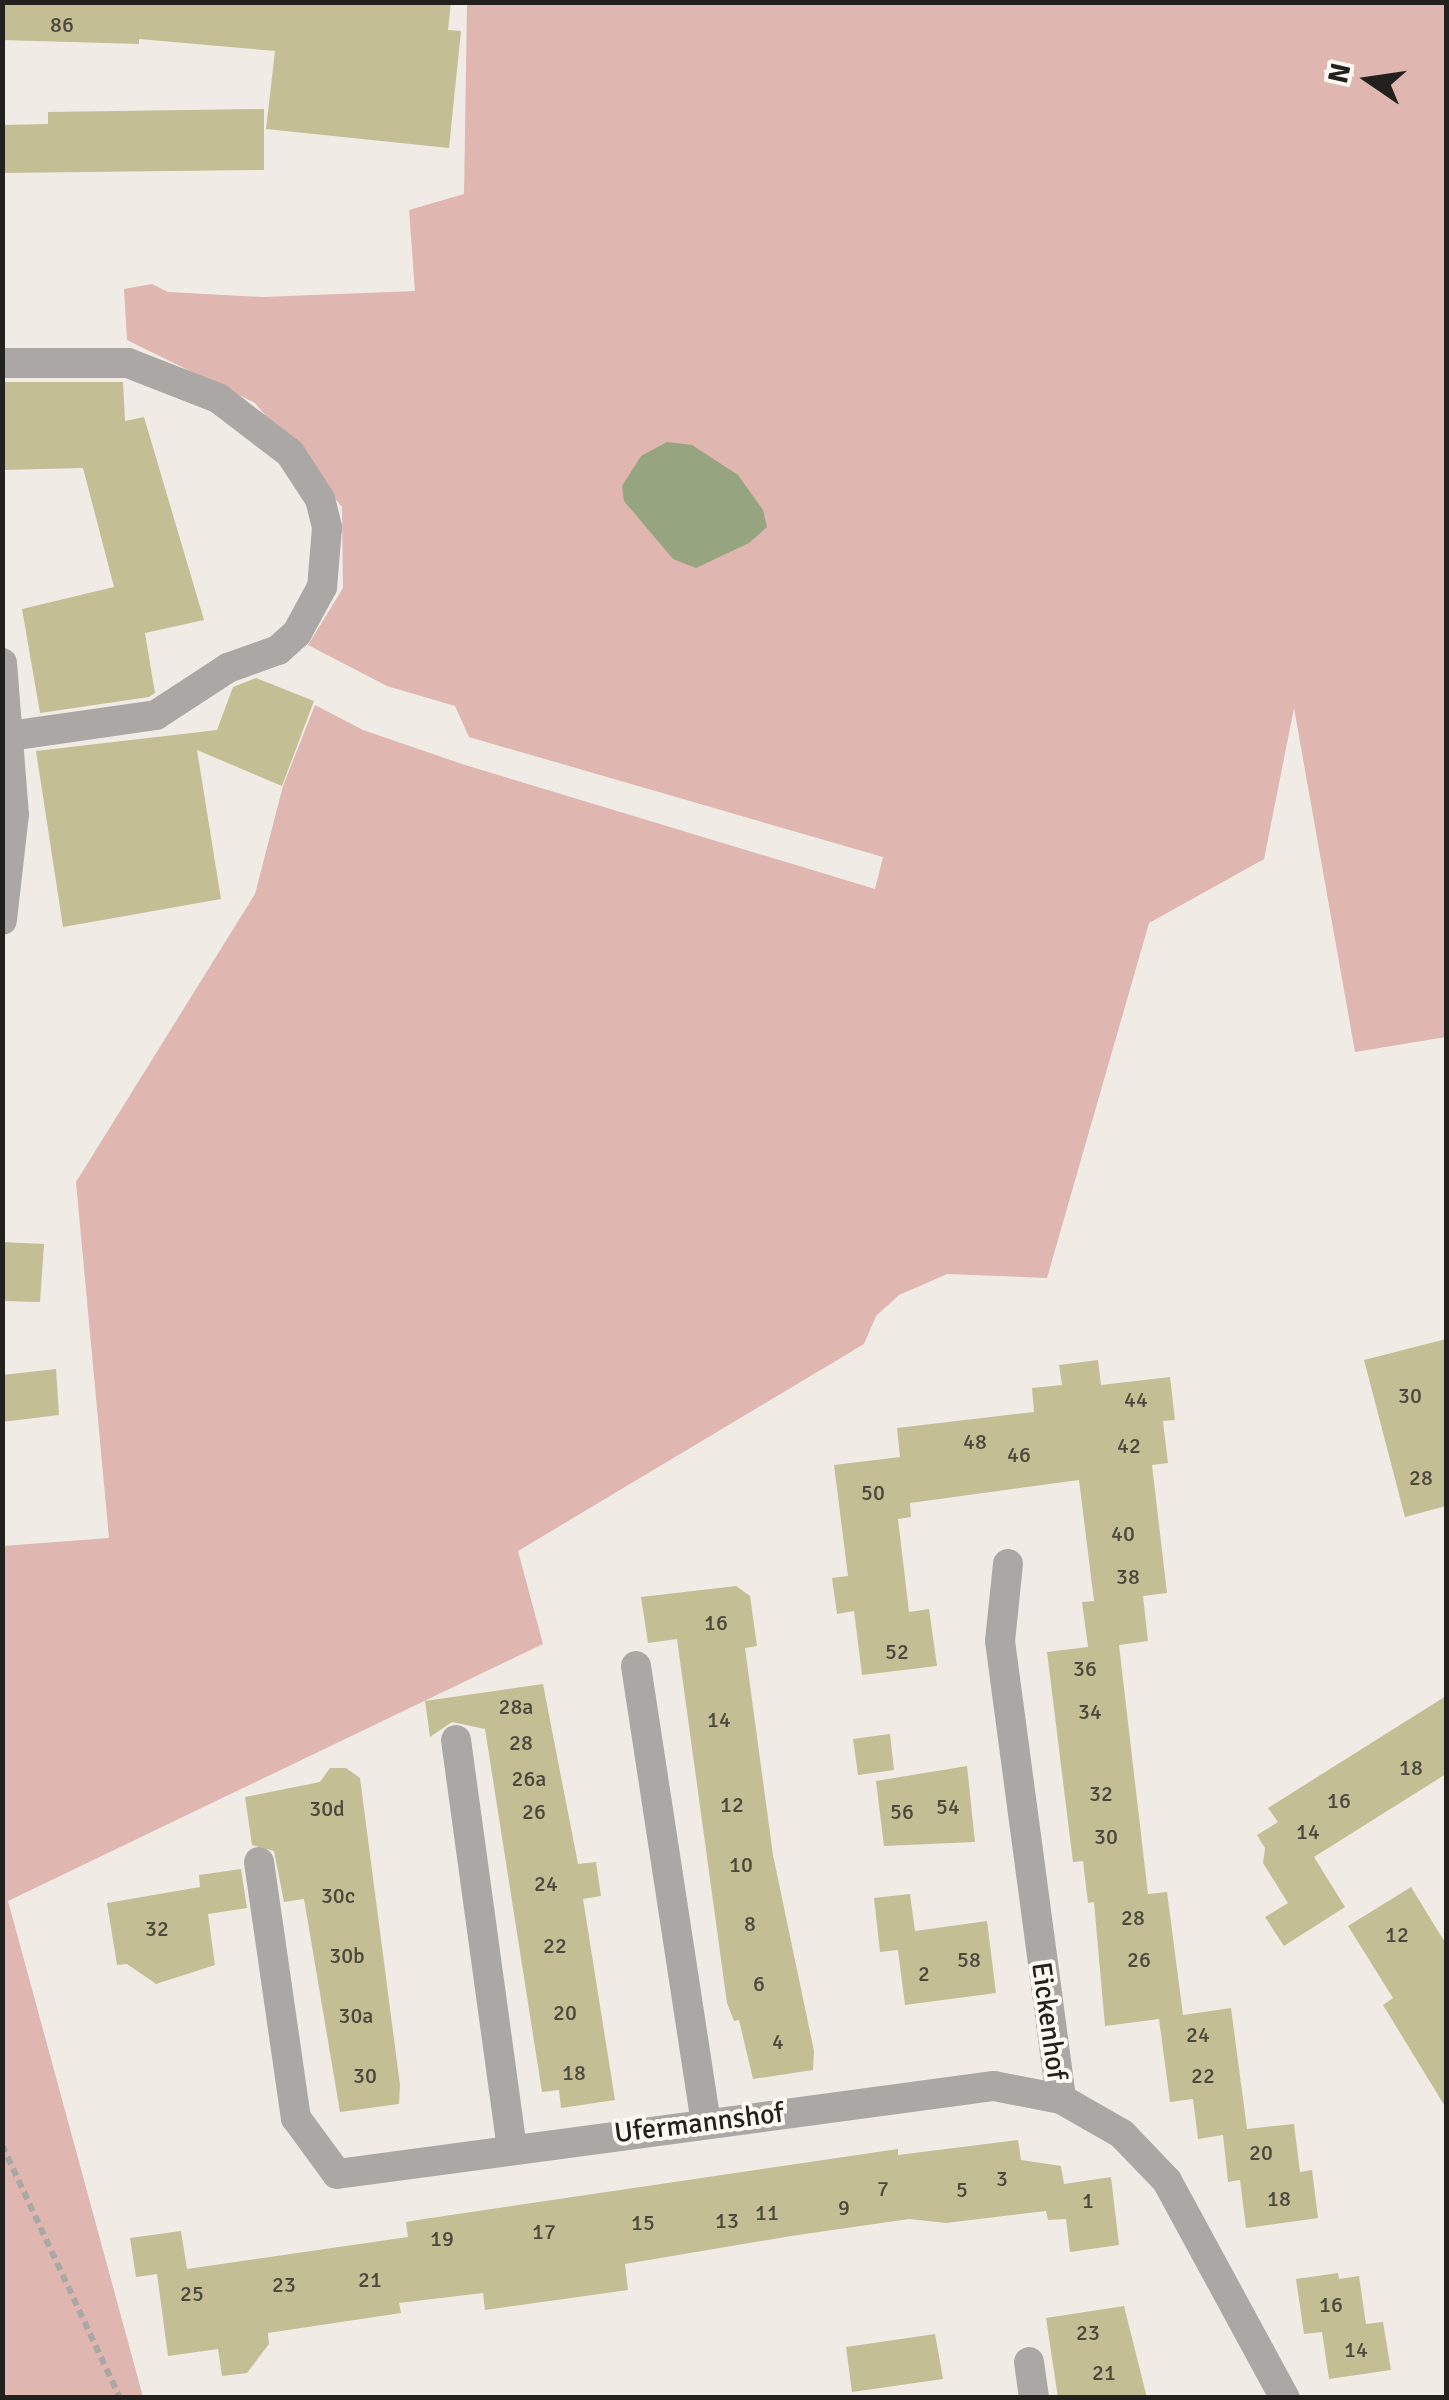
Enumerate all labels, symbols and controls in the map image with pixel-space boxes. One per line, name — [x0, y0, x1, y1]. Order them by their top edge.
house number: 86 — [50, 12, 74, 38]
north arrow — [1319, 30, 1419, 130]
text: N — [1321, 60, 1359, 87]
house number: 30 — [1398, 1383, 1422, 1409]
house number: 44 — [1124, 1387, 1148, 1413]
house number: 48 — [963, 1429, 987, 1455]
house number: 42 — [1117, 1433, 1141, 1459]
house number: 46 — [1007, 1442, 1031, 1468]
house number: 28 — [1409, 1465, 1433, 1491]
house number: 50 — [861, 1480, 885, 1506]
house number: 40 — [1111, 1521, 1135, 1547]
house number: 38 — [1116, 1564, 1140, 1590]
house number: 16 — [704, 1610, 728, 1636]
house number: 52 — [885, 1639, 909, 1665]
house number: 36 — [1073, 1656, 1097, 1682]
house number: 28a — [499, 1694, 533, 1720]
house number: 34 — [1078, 1699, 1102, 1725]
house number: 14 — [707, 1707, 731, 1733]
house number: 28 — [509, 1730, 533, 1756]
house number: 18 — [1399, 1755, 1423, 1781]
house number: 26a — [512, 1766, 546, 1792]
house number: 32 — [1089, 1781, 1113, 1807]
house number: 16 — [1327, 1788, 1351, 1814]
house number: 12 — [720, 1792, 744, 1818]
house number: 54 — [936, 1794, 960, 1820]
house number: 30d — [309, 1796, 345, 1822]
house number: 26 — [522, 1799, 546, 1825]
house number: 56 — [890, 1799, 914, 1825]
house number: 14 — [1296, 1819, 1320, 1845]
house number: 30 — [1094, 1824, 1118, 1850]
house number: 10 — [729, 1852, 753, 1878]
house number: 24 — [534, 1871, 558, 1897]
house number: 30c — [321, 1883, 355, 1909]
house number: 28 — [1121, 1905, 1145, 1931]
house number: 8 — [744, 1911, 756, 1937]
house number: 32 — [145, 1916, 169, 1942]
house number: 12 — [1385, 1922, 1409, 1948]
house number: 22 — [543, 1933, 567, 1959]
house number: 30b — [329, 1943, 365, 1969]
house number: 58 — [957, 1947, 981, 1973]
house number: 26 — [1127, 1947, 1151, 1973]
street label: Eickenhof — [1024, 1960, 1074, 2082]
house number: 2 — [918, 1961, 930, 1987]
house number: 6 — [753, 1971, 765, 1997]
house number: 20 — [553, 2000, 577, 2026]
house number: 30a — [339, 2003, 373, 2029]
house number: 24 — [1186, 2022, 1210, 2048]
house number: 4 — [772, 2029, 784, 2055]
house number: 18 — [562, 2060, 586, 2086]
house number: 30 — [353, 2063, 377, 2089]
house number: 22 — [1191, 2063, 1215, 2089]
street label: Ufermannshof — [612, 2096, 786, 2150]
house number: 20 — [1249, 2140, 1273, 2166]
house number: 3 — [996, 2166, 1008, 2192]
house number: 7 — [877, 2176, 889, 2202]
house number: 5 — [956, 2177, 968, 2203]
house number: 18 — [1267, 2186, 1291, 2212]
house number: 1 — [1082, 2188, 1094, 2214]
house number: 9 — [838, 2195, 850, 2221]
house number: 11 — [755, 2200, 779, 2226]
house number: 13 — [715, 2208, 739, 2234]
house number: 15 — [631, 2210, 655, 2236]
house number: 17 — [532, 2219, 556, 2245]
house number: 19 — [430, 2226, 454, 2252]
house number: 21 — [358, 2267, 382, 2293]
house number: 23 — [272, 2272, 296, 2298]
house number: 25 — [180, 2281, 204, 2307]
house number: 16 — [1319, 2292, 1343, 2318]
house number: 23 — [1076, 2320, 1100, 2346]
house number: 14 — [1344, 2337, 1368, 2363]
house number: 21 — [1092, 2360, 1116, 2386]

